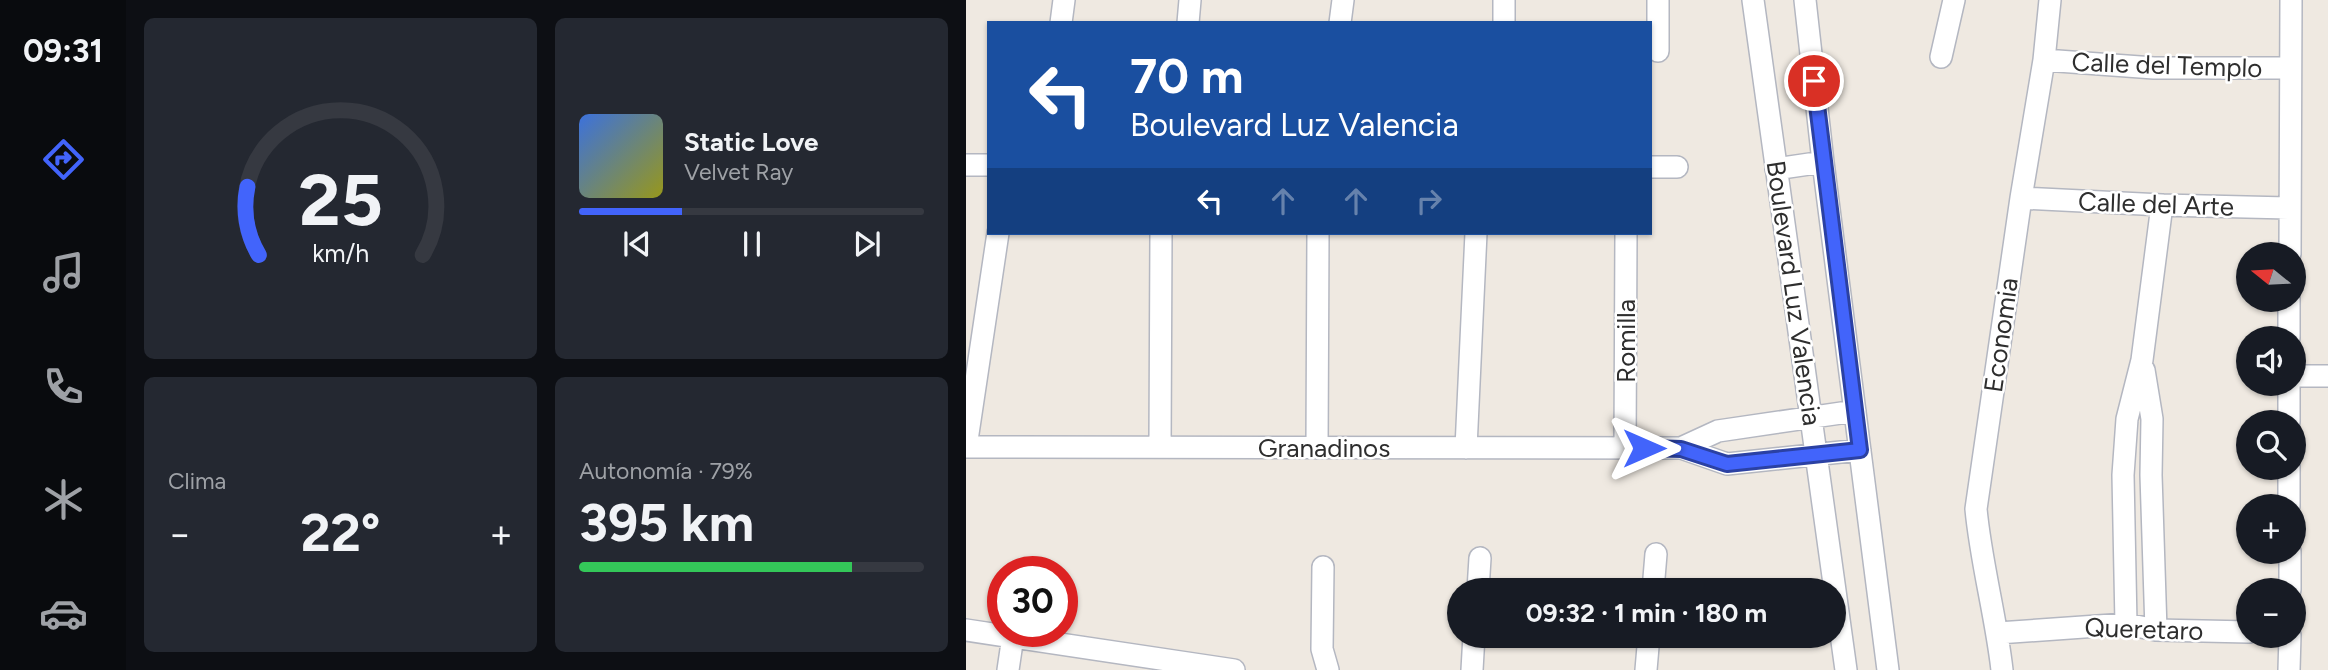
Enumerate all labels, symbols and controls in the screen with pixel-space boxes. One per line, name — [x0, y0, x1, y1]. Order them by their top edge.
text: 09:31 — [23, 32, 103, 70]
text: 70 m — [1130, 46, 1243, 105]
street label: Calle del Templo — [2071, 46, 2263, 84]
icon: left — [1015, 49, 1106, 140]
pin — [1784, 51, 1844, 111]
icon: arrive — [1795, 62, 1833, 100]
text: Boulevard Luz Valencia — [1130, 106, 1459, 144]
text: Static Love — [684, 126, 818, 158]
icon: directions — [39, 135, 88, 184]
text: 25 — [298, 156, 383, 243]
text: Velvet Ray — [684, 158, 793, 186]
street label: Boulevard Luz Valencia — [1760, 158, 1828, 428]
icon: left — [1191, 182, 1229, 220]
icon: ahead — [1264, 182, 1302, 220]
icon: ahead — [1337, 182, 1375, 220]
icon: right — [1410, 182, 1448, 220]
street label: Calle del Arte — [2077, 185, 2235, 223]
icon: previous — [618, 225, 656, 263]
icon: pause — [733, 225, 771, 263]
icon: next — [848, 225, 886, 263]
text: km/h — [312, 238, 369, 268]
north arrow — [2236, 242, 2306, 312]
map controls — [2236, 242, 2306, 648]
icon: music — [39, 248, 88, 297]
street label: Economia — [1977, 276, 2025, 394]
street label: Romilla — [1610, 299, 1642, 383]
button: sound — [2236, 326, 2306, 396]
icon: phone — [39, 362, 88, 411]
button: search — [2236, 410, 2306, 480]
position arrow — [1607, 411, 1681, 485]
street label: Granadinos — [1258, 432, 1390, 464]
text: Autonomía · 79% — [579, 457, 753, 485]
text: Clima — [168, 467, 226, 495]
icon: climate — [39, 475, 88, 524]
text: 395 km — [579, 492, 754, 554]
button: + — [2236, 494, 2306, 564]
text: 22° — [301, 502, 380, 564]
text: − — [168, 511, 192, 557]
text: + — [489, 511, 513, 557]
speed limit sign: 30 — [987, 556, 1078, 647]
button: − — [2236, 578, 2306, 648]
icon: car — [39, 589, 88, 638]
text: 09:32 · 1 min · 180 m — [1526, 597, 1767, 629]
street label: Queretaro — [2084, 611, 2204, 647]

